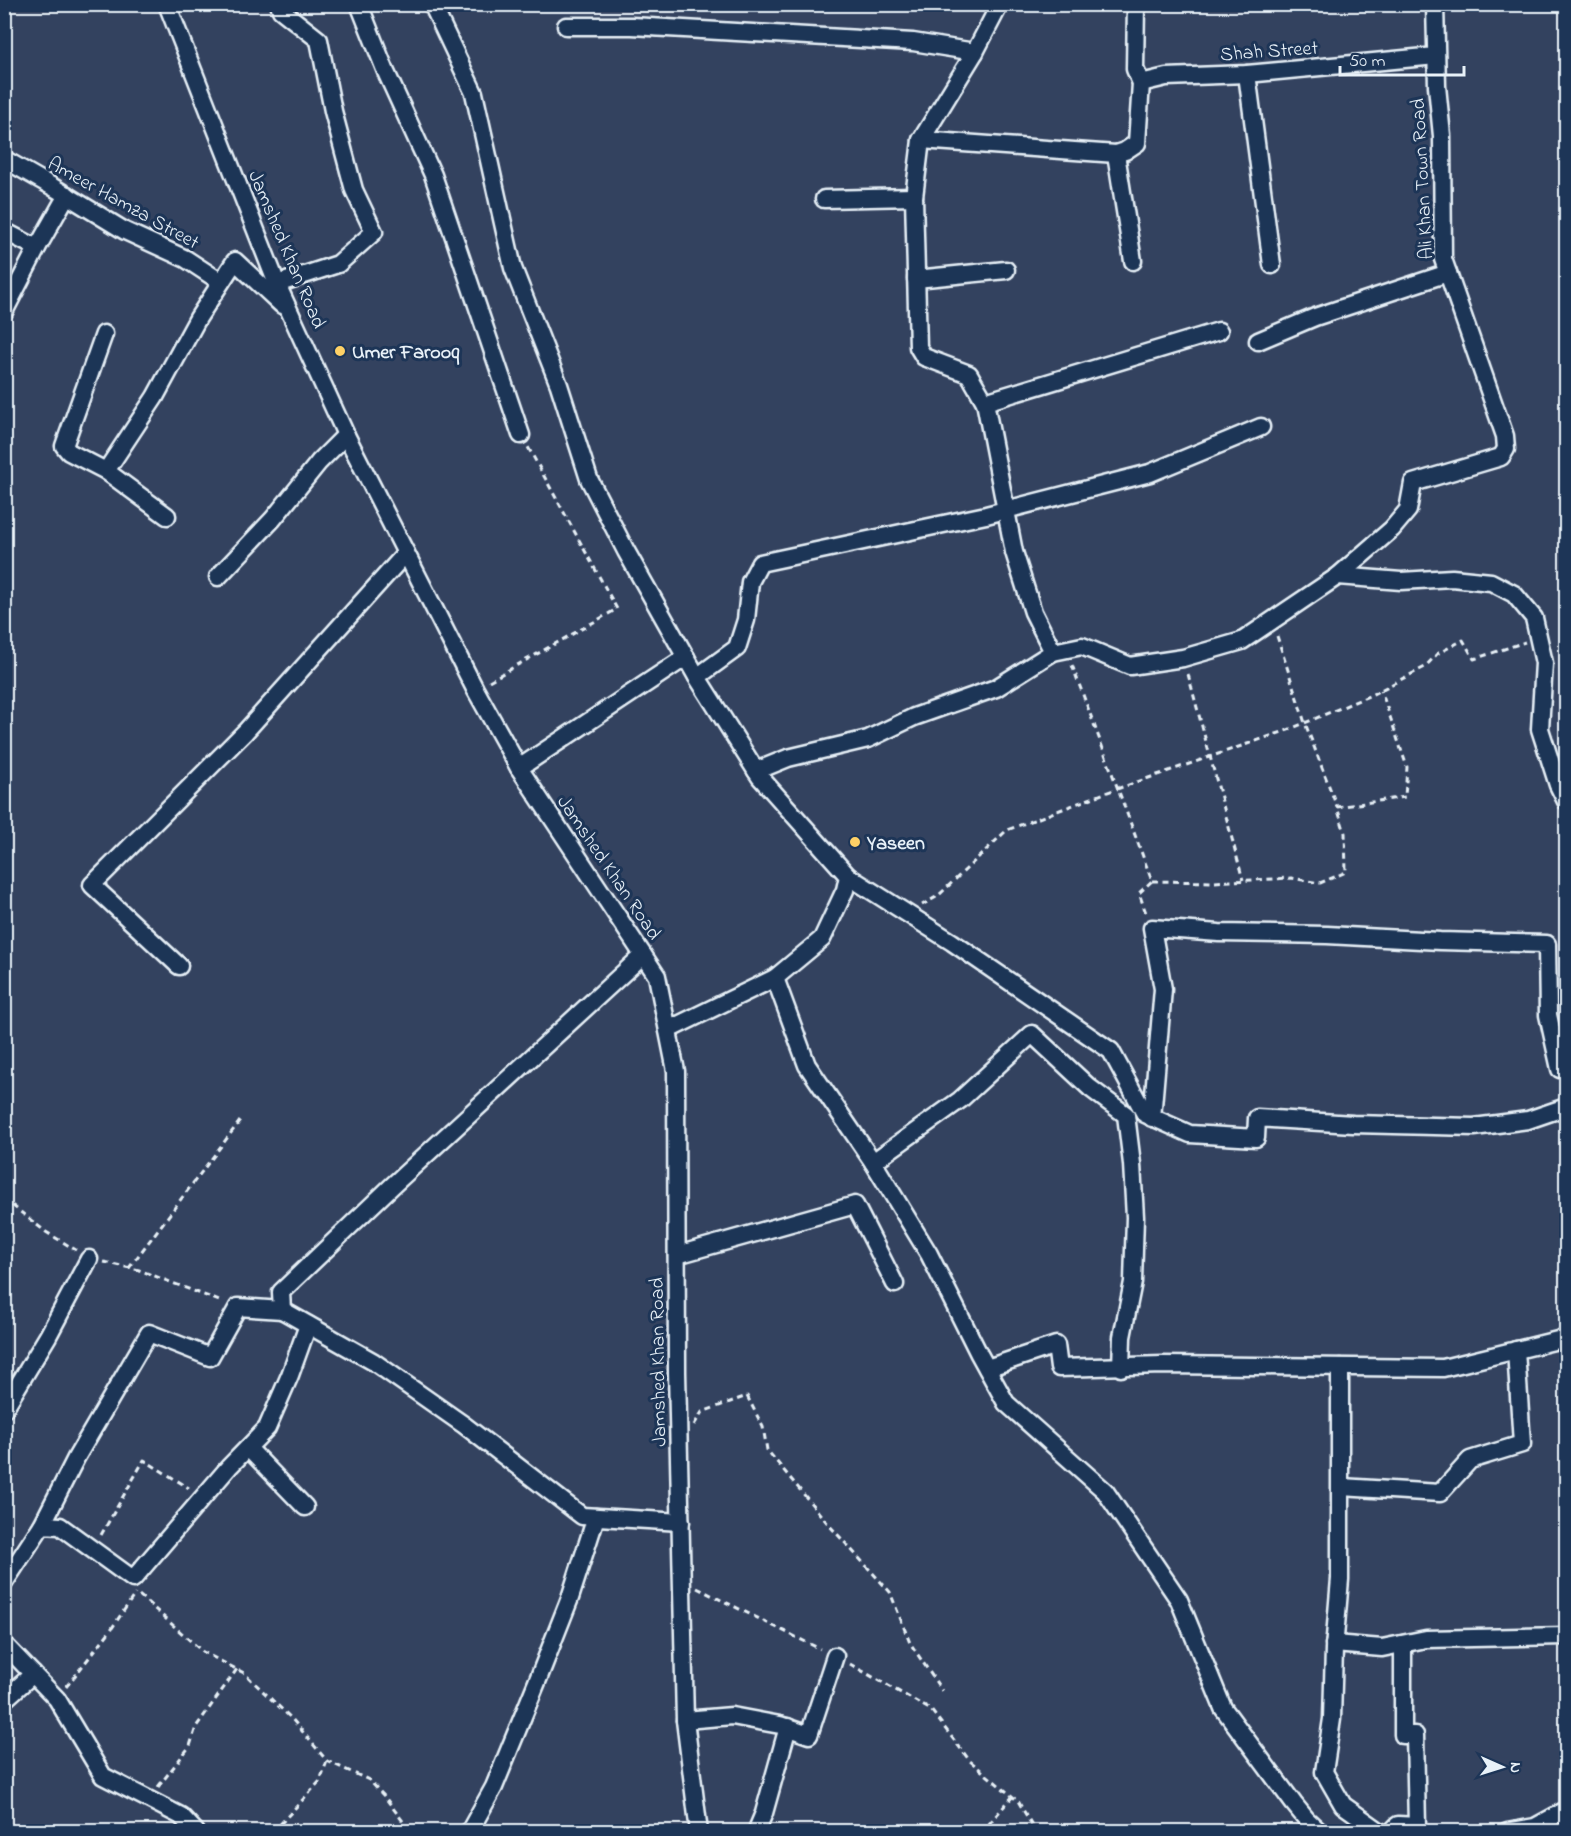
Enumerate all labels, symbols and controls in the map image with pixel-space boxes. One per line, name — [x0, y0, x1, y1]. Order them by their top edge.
street label: Shah Street — [1219, 35, 1319, 70]
scale bar — [1340, 39, 1464, 77]
text: 50 m — [1349, 49, 1386, 75]
street label: Ali Khan Town Road — [1405, 97, 1442, 260]
street label: Ameer Hamza Street — [42, 150, 204, 258]
street label: Jamshed Khan Road — [239, 166, 332, 334]
place label: Umer Farooq — [352, 339, 460, 368]
marker: Umer Farooq — [333, 344, 347, 358]
street label: Jamshed Khan Road — [549, 790, 667, 947]
place label: Yaseen — [866, 830, 925, 859]
marker: Yaseen — [848, 835, 862, 849]
street label: Jamshed Khan Road — [644, 1277, 675, 1447]
north arrow — [1472, 1737, 1532, 1797]
text: N — [1503, 1762, 1527, 1774]

